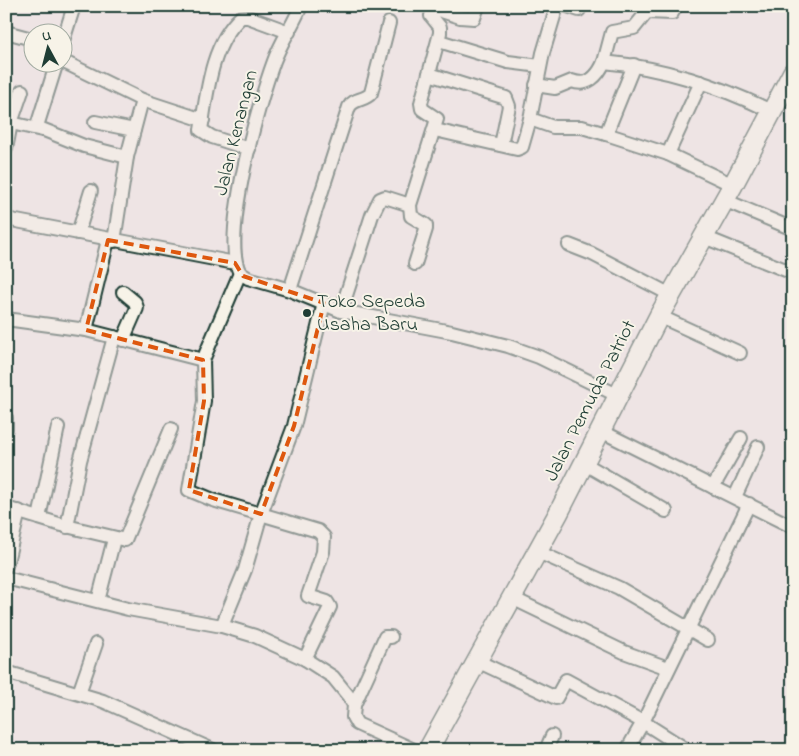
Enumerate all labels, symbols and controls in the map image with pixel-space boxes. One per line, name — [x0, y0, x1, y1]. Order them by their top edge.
north arrow — [22, 22, 72, 72]
text: U — [41, 26, 52, 48]
street label: Jalan Kenangan — [207, 67, 268, 199]
place label: Toko Sepeda Usaha Baru — [317, 288, 425, 340]
marker: Toko Sepeda Usaha Baru — [301, 307, 313, 319]
street label: Jalan Pemuda Patriot — [538, 315, 644, 487]

